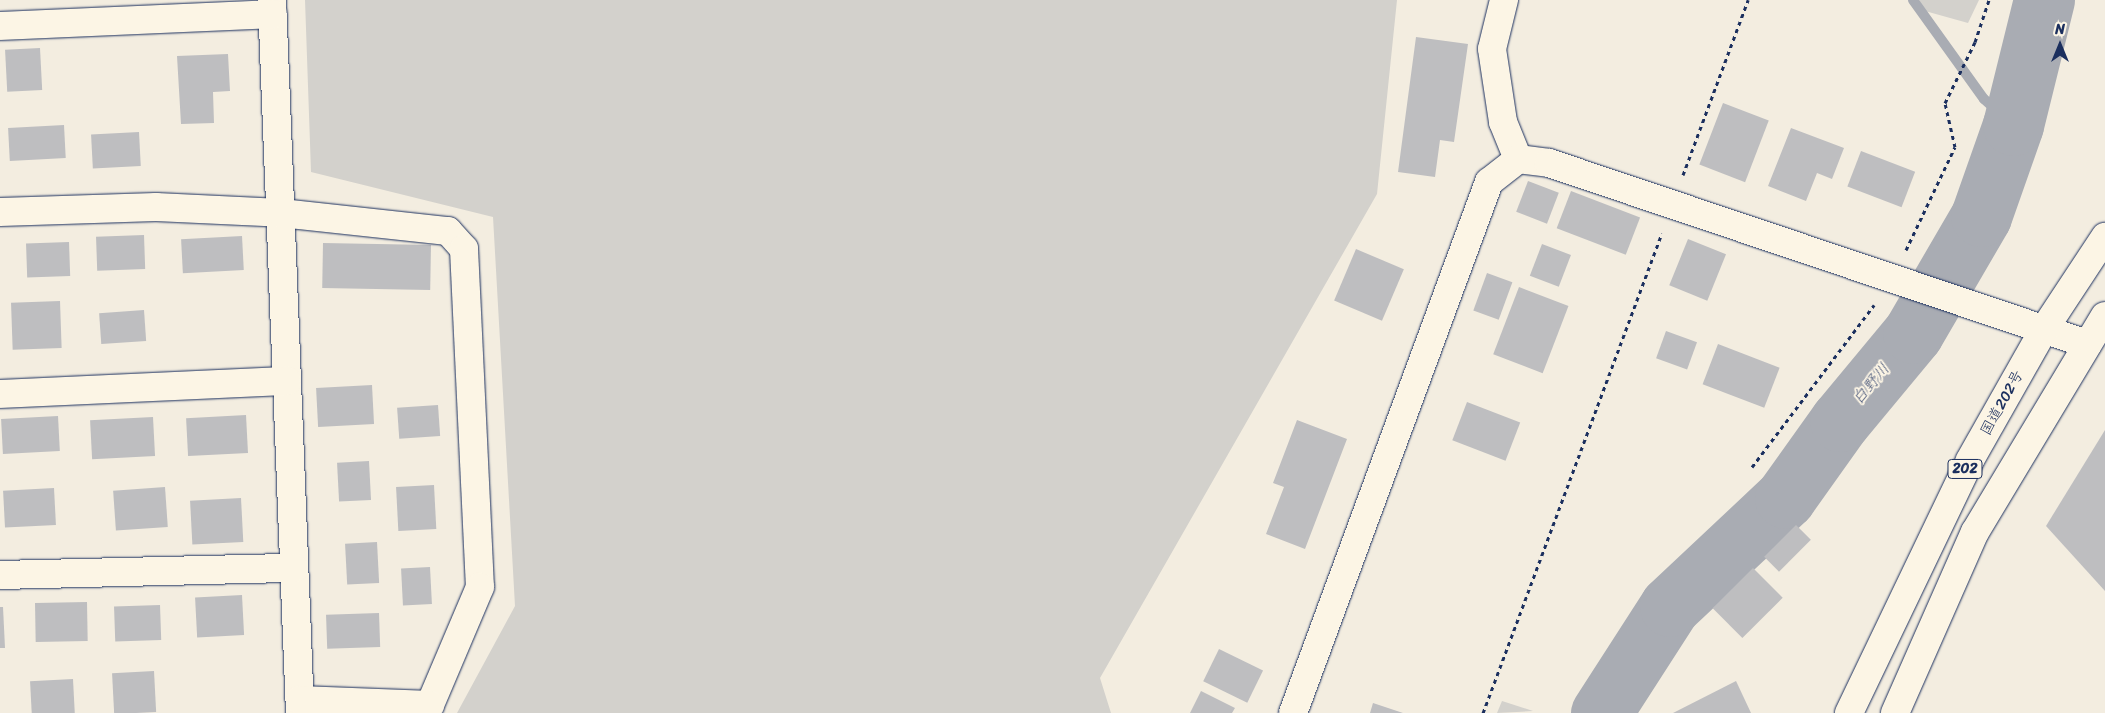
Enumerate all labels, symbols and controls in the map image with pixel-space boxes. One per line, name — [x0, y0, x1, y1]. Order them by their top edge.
text: N — [2055, 17, 2065, 42]
north arrow — [2035, 20, 2085, 70]
water label: 白野川 — [1848, 359, 1894, 409]
street label: 国道202号 — [1977, 367, 2027, 439]
road number: 202 — [1946, 458, 1984, 480]

